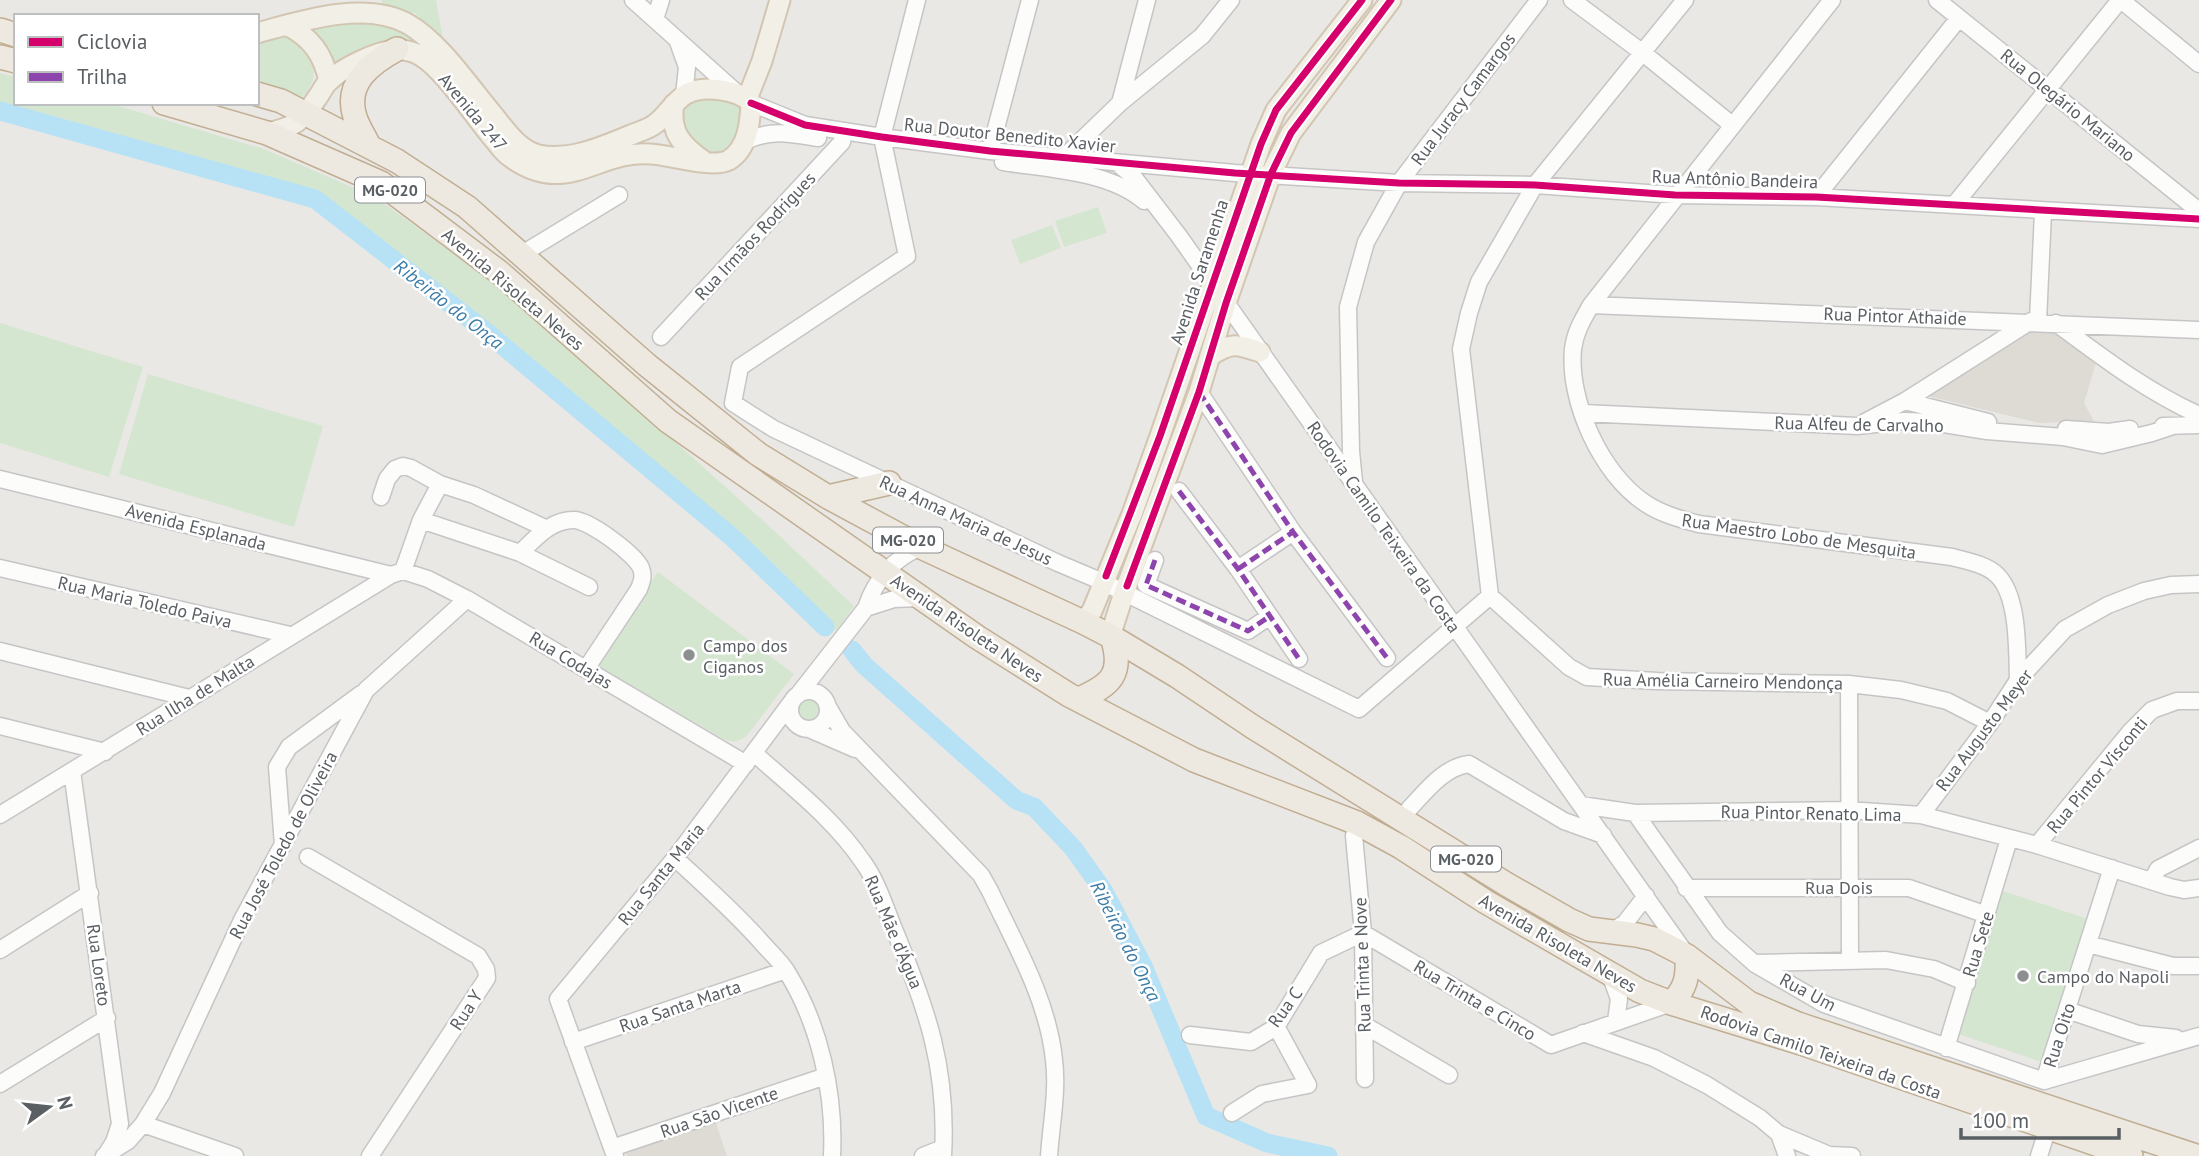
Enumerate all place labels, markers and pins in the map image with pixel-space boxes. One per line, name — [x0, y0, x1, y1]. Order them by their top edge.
place label: Campo dos Ciganos — [703, 634, 788, 678]
marker: Campo dos Ciganos — [681, 647, 697, 663]
place label: Campo do Napoli — [2037, 965, 2169, 988]
marker: Campo do Napoli — [2015, 968, 2031, 984]

